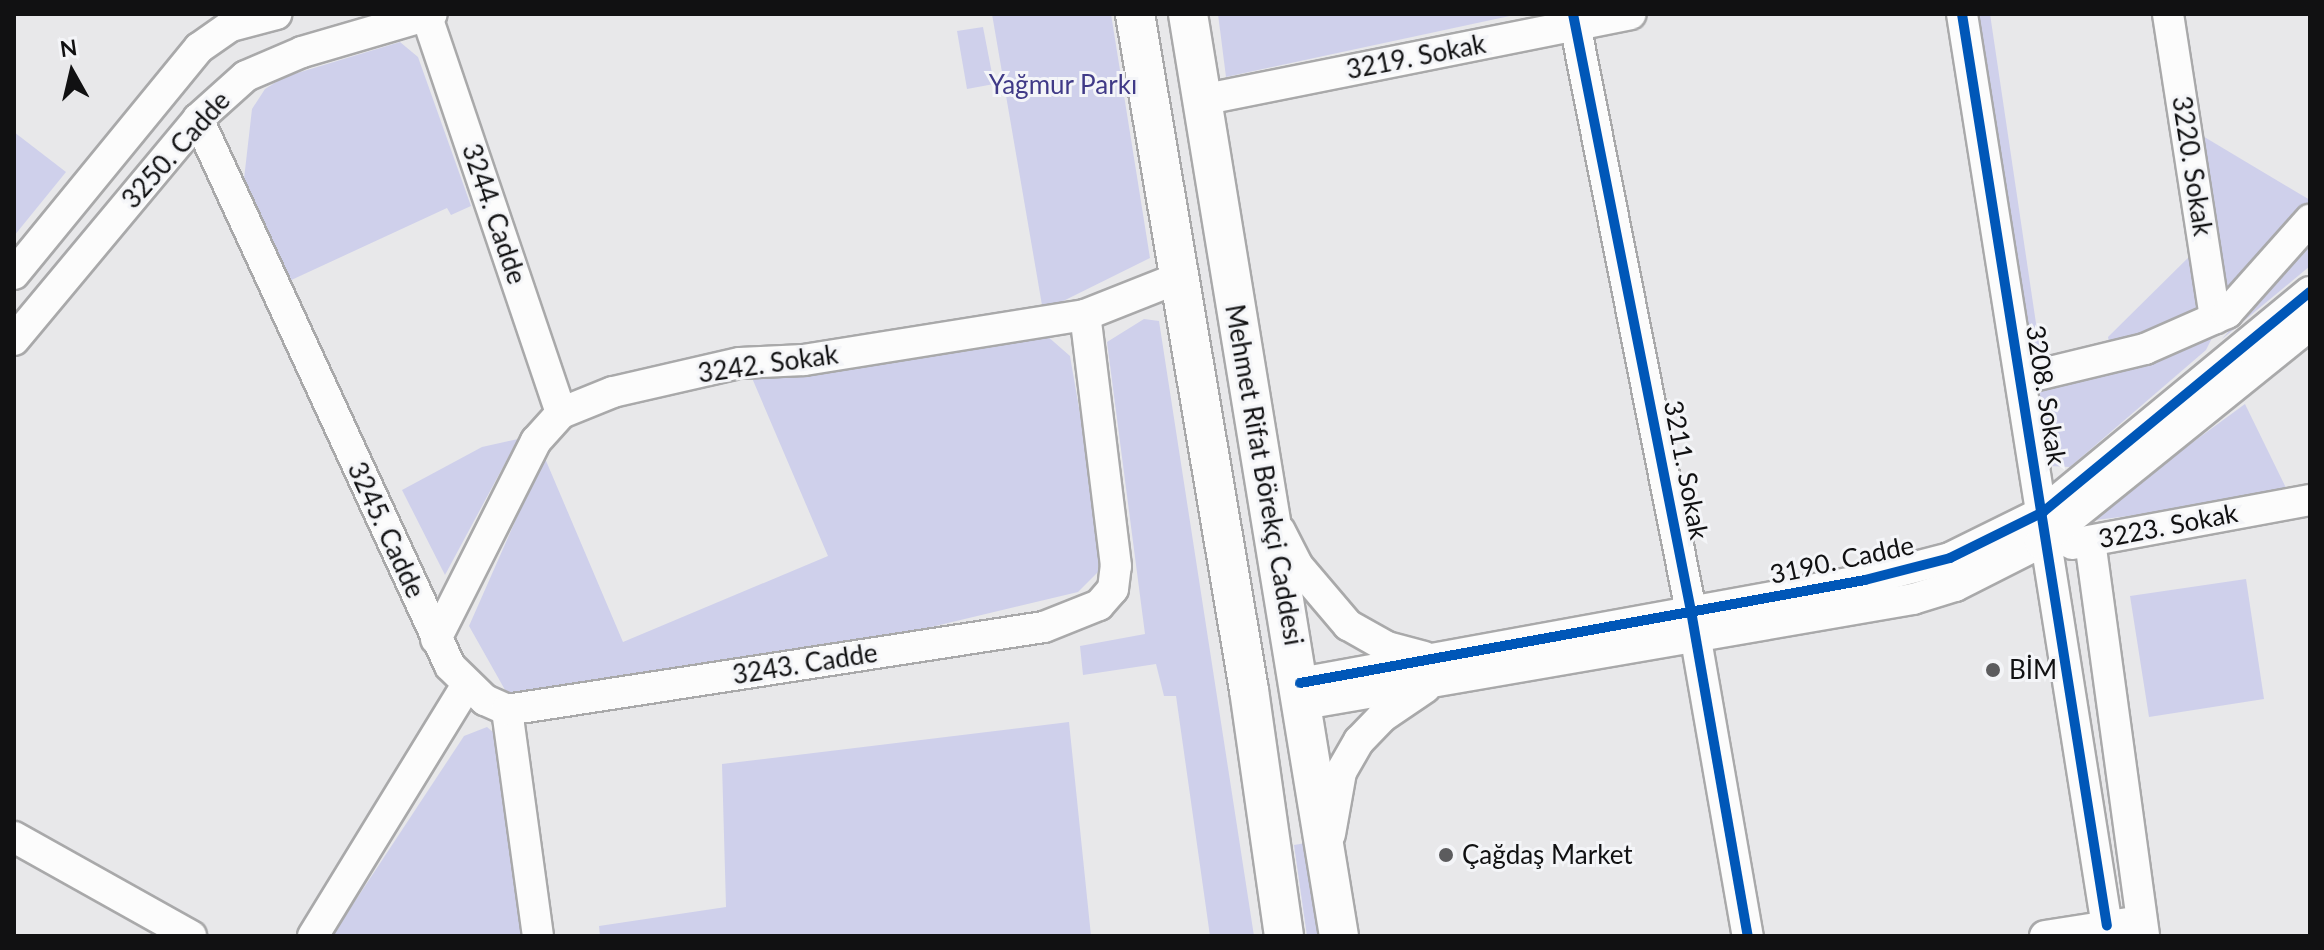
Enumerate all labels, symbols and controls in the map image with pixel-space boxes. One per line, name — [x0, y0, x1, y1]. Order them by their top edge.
street label: 3219. Sokak — [1344, 28, 1488, 86]
north arrow — [32, 32, 112, 112]
text: N — [58, 33, 79, 62]
park label: Yağmur Parkı — [989, 69, 1137, 101]
street label: 3250. Cadde — [115, 85, 237, 215]
street label: 3220. Sokak — [2166, 94, 2218, 238]
street label: 3244. Cadde — [455, 140, 533, 288]
street label: Mehmet Rifat Börekçi Caddesi — [1219, 302, 1309, 648]
street label: 3208. Sokak — [2020, 323, 2072, 467]
street label: 3242. Sokak — [696, 339, 840, 389]
street label: 3211. Sokak — [1657, 398, 1715, 542]
street label: 3245. Cadde — [341, 457, 431, 603]
street label: 3223. Sokak — [2096, 497, 2240, 555]
street label: 3190. Cadde — [1767, 530, 1917, 590]
street label: 3243. Cadde — [730, 637, 880, 691]
place label: BİM — [2009, 654, 2057, 686]
marker: BİM — [1984, 661, 2002, 679]
place label: Çağdaş Market — [1462, 839, 1633, 871]
marker: Çağdaş Market — [1437, 846, 1455, 864]

